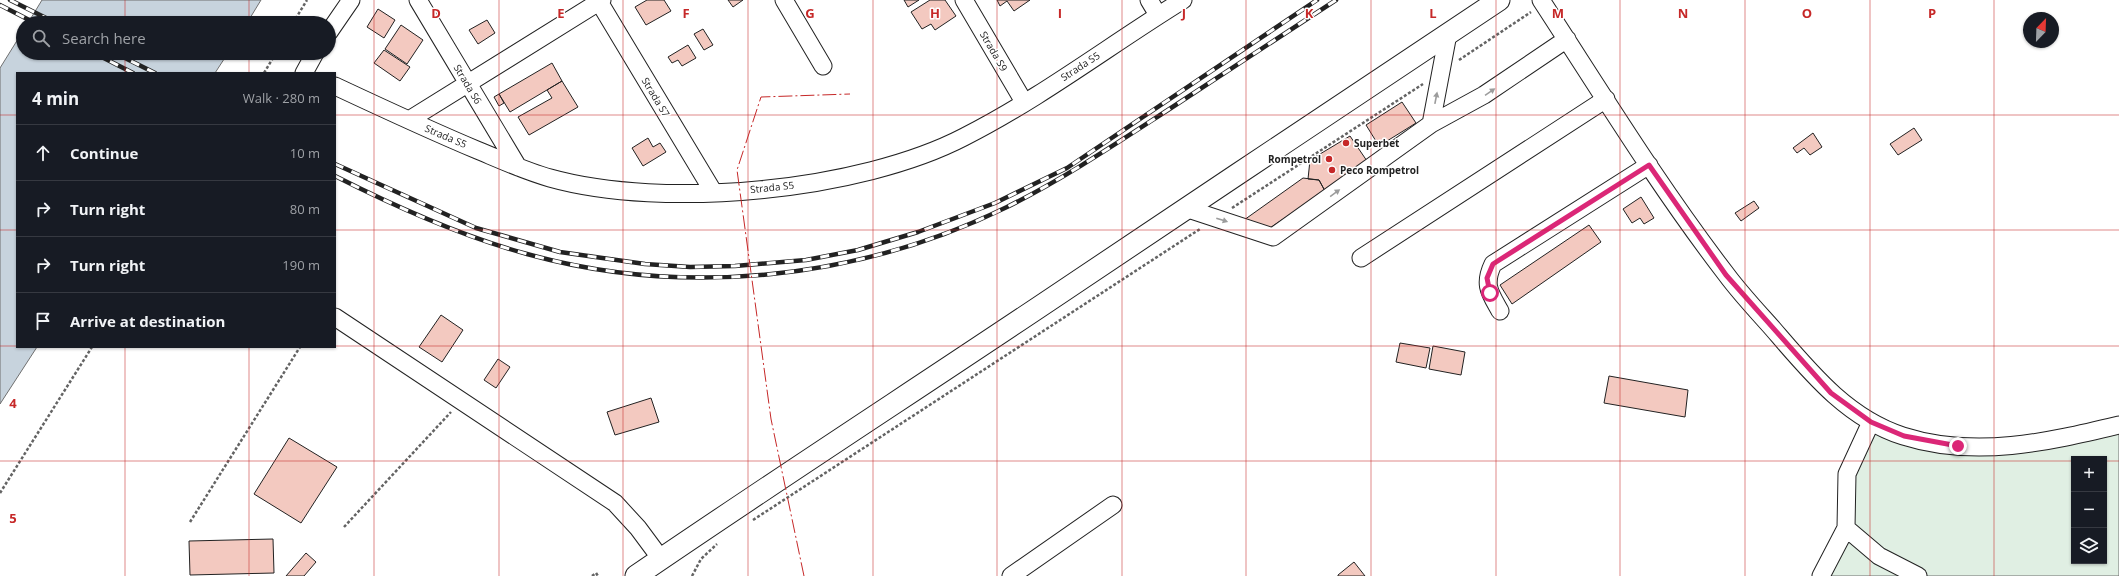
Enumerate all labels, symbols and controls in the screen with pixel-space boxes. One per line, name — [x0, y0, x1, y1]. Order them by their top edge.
text: D — [431, 4, 441, 22]
text: E — [557, 4, 565, 22]
text: F — [682, 4, 690, 22]
text: G — [805, 4, 815, 22]
text: H — [930, 4, 940, 22]
text: I — [1058, 4, 1062, 22]
text: J — [1181, 4, 1186, 22]
text: K — [1305, 4, 1314, 22]
text: L — [1429, 4, 1437, 22]
text: M — [1552, 4, 1564, 22]
text: N — [1678, 4, 1688, 22]
text: O — [1802, 4, 1812, 22]
text: P — [1928, 4, 1936, 22]
north arrow — [2023, 12, 2059, 48]
search box — [16, 16, 336, 60]
icon: search — [30, 27, 52, 49]
text: Search here — [62, 28, 146, 48]
street label: Strada S9 — [977, 28, 1011, 74]
street label: Strada S5 — [1058, 48, 1103, 84]
street label: Strada S6 — [451, 61, 486, 107]
street label: Strada S7 — [639, 74, 674, 120]
text: 4 min — [32, 87, 79, 110]
one-way arrow — [1484, 88, 1495, 96]
text: Walk · 280 m — [243, 89, 320, 107]
one-way arrow — [1433, 92, 1439, 105]
street label: Strada S5 — [423, 121, 469, 151]
place label: Superbet — [1354, 136, 1400, 150]
marker: Superbet — [1341, 138, 1351, 148]
icon: ahead — [32, 142, 54, 164]
text: Continue — [70, 143, 138, 163]
text: 10 m — [290, 144, 320, 162]
place label: Rompetrol — [1268, 152, 1321, 166]
marker: Rompetrol — [1324, 154, 1334, 164]
place label: Peco Rompetrol — [1340, 163, 1419, 177]
marker: Peco Rompetrol — [1327, 165, 1337, 175]
street label: Strada S5 — [749, 178, 795, 196]
one-way arrow — [1330, 189, 1340, 197]
icon: right — [32, 198, 54, 220]
text: Turn right — [70, 199, 145, 219]
text: 80 m — [290, 200, 320, 218]
one-way arrow — [1216, 217, 1228, 223]
icon: right — [32, 254, 54, 276]
text: Turn right — [70, 255, 145, 275]
text: 190 m — [282, 256, 320, 274]
route start — [1481, 284, 1499, 302]
icon: arrive — [32, 310, 54, 332]
text: Arrive at destination — [70, 311, 225, 331]
text: 4 — [9, 394, 17, 412]
route end — [1949, 437, 1967, 455]
map controls — [2071, 456, 2107, 564]
button: + — [2071, 456, 2107, 492]
button: − — [2071, 492, 2107, 528]
text: 5 — [9, 509, 17, 527]
button: layers — [2071, 528, 2107, 564]

